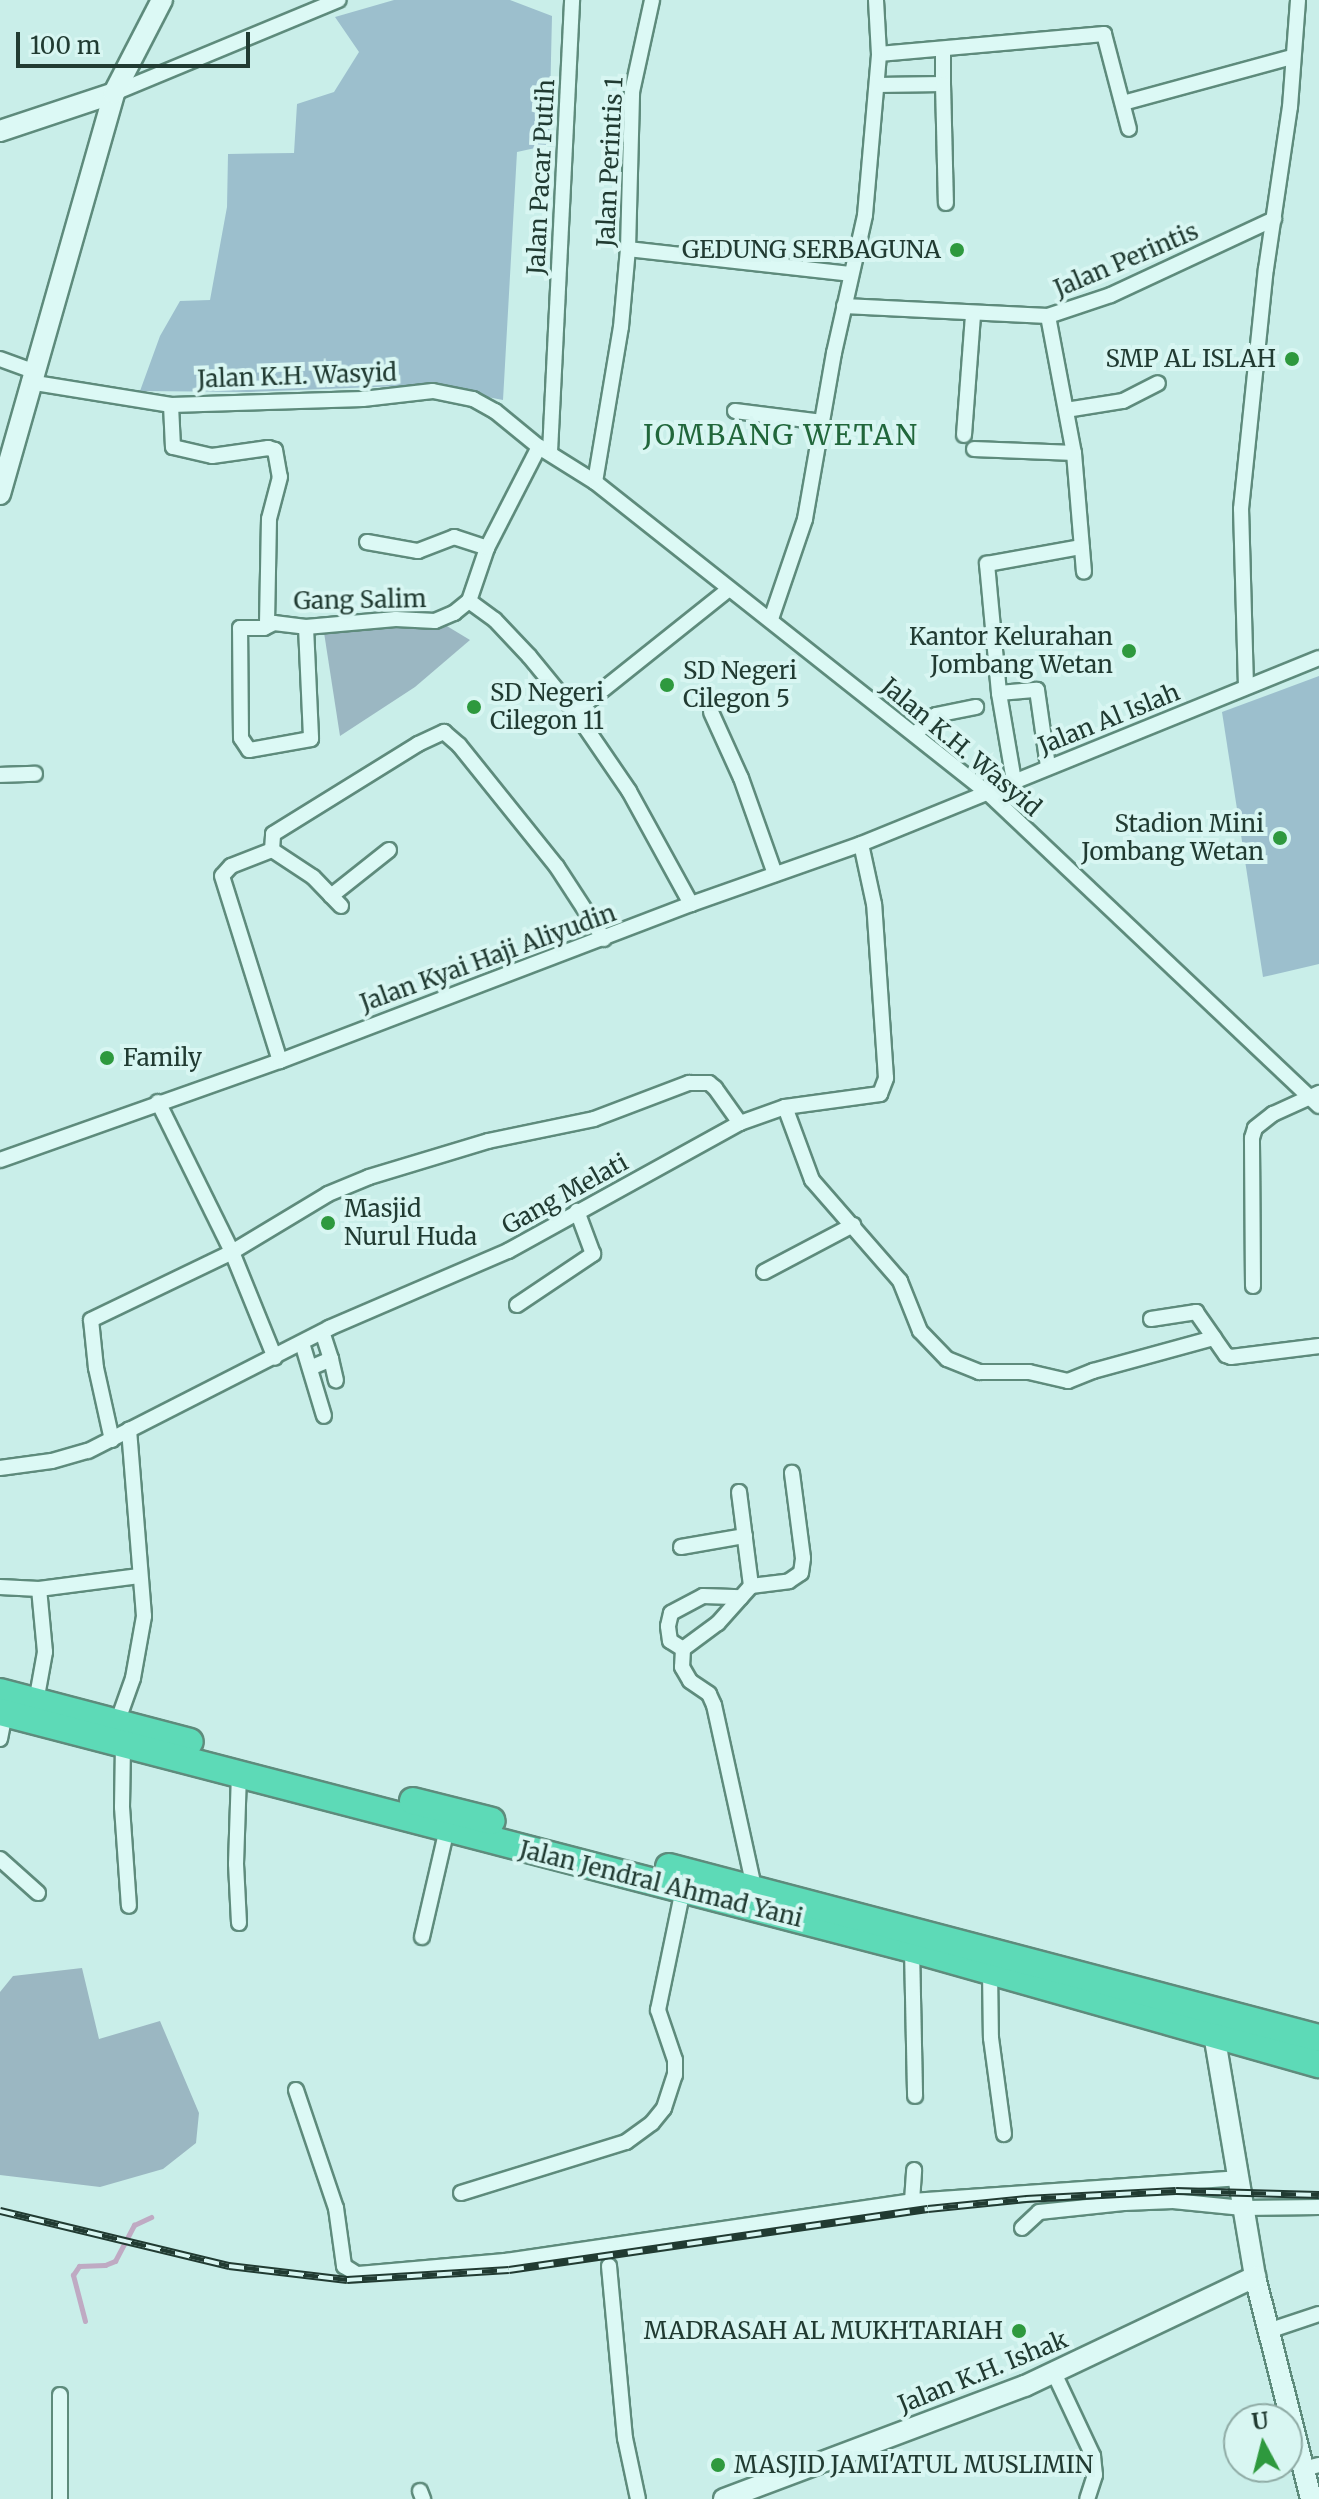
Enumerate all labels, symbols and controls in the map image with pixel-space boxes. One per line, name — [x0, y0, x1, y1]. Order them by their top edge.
scale bar — [20, 16, 254, 66]
text: 100 m — [30, 30, 100, 61]
street label: Jalan Perintis 1 — [591, 76, 629, 248]
street label: Jalan Pacar Putih — [521, 78, 561, 276]
street label: Jalan Perintis — [1050, 217, 1202, 303]
place label: GEDUNG SERBAGUNA — [682, 236, 941, 264]
marker: GEDUNG SERBAGUNA — [948, 241, 966, 259]
place label: SMP AL ISLAH — [1105, 345, 1276, 373]
marker: SMP AL ISLAH — [1283, 350, 1301, 368]
street label: Jalan K.H. Wasyid — [197, 358, 397, 394]
district label: JOMBANG WETAN — [643, 418, 919, 452]
street label: Gang Salim — [293, 584, 427, 616]
place label: Kantor Kelurahan Jombang Wetan — [909, 623, 1113, 679]
marker: Kantor Kelurahan Jombang Wetan — [1120, 642, 1138, 660]
place label: SD Negeri Cilegon 5 — [683, 657, 797, 713]
street label: Jalan K.H. Wasyid — [875, 672, 1047, 822]
marker: SD Negeri Cilegon 5 — [658, 676, 676, 694]
street label: Jalan Al Islah — [1034, 678, 1184, 760]
place label: SD Negeri Cilegon 11 — [490, 679, 604, 735]
marker: SD Negeri Cilegon 11 — [465, 698, 483, 716]
place label: Stadion Mini Jombang Wetan — [1081, 810, 1264, 866]
marker: Stadion Mini Jombang Wetan — [1271, 829, 1289, 847]
street label: Jalan Kyai Haji Aliyudin — [356, 898, 620, 1018]
place label: Family — [123, 1044, 202, 1072]
marker: Family — [98, 1049, 116, 1067]
street label: Gang Melati — [497, 1148, 633, 1240]
place label: Masjid Nurul Huda — [344, 1195, 477, 1251]
marker: Masjid Nurul Huda — [319, 1214, 337, 1232]
street label: Jalan Jendral Ahmad Yani — [516, 1835, 806, 1933]
place label: MADRASAH AL MUKHTARIAH — [644, 2317, 1003, 2345]
marker: MADRASAH AL MUKHTARIAH — [1010, 2322, 1028, 2340]
street label: Jalan K.H. Ishak — [894, 2325, 1072, 2419]
north arrow — [1223, 2403, 1303, 2483]
text: U — [1250, 2406, 1270, 2436]
place label: MASJID JAMI'ATUL MUSLIMIN — [734, 2451, 1093, 2479]
marker: MASJID JAMI'ATUL MUSLIMIN — [709, 2456, 727, 2474]

